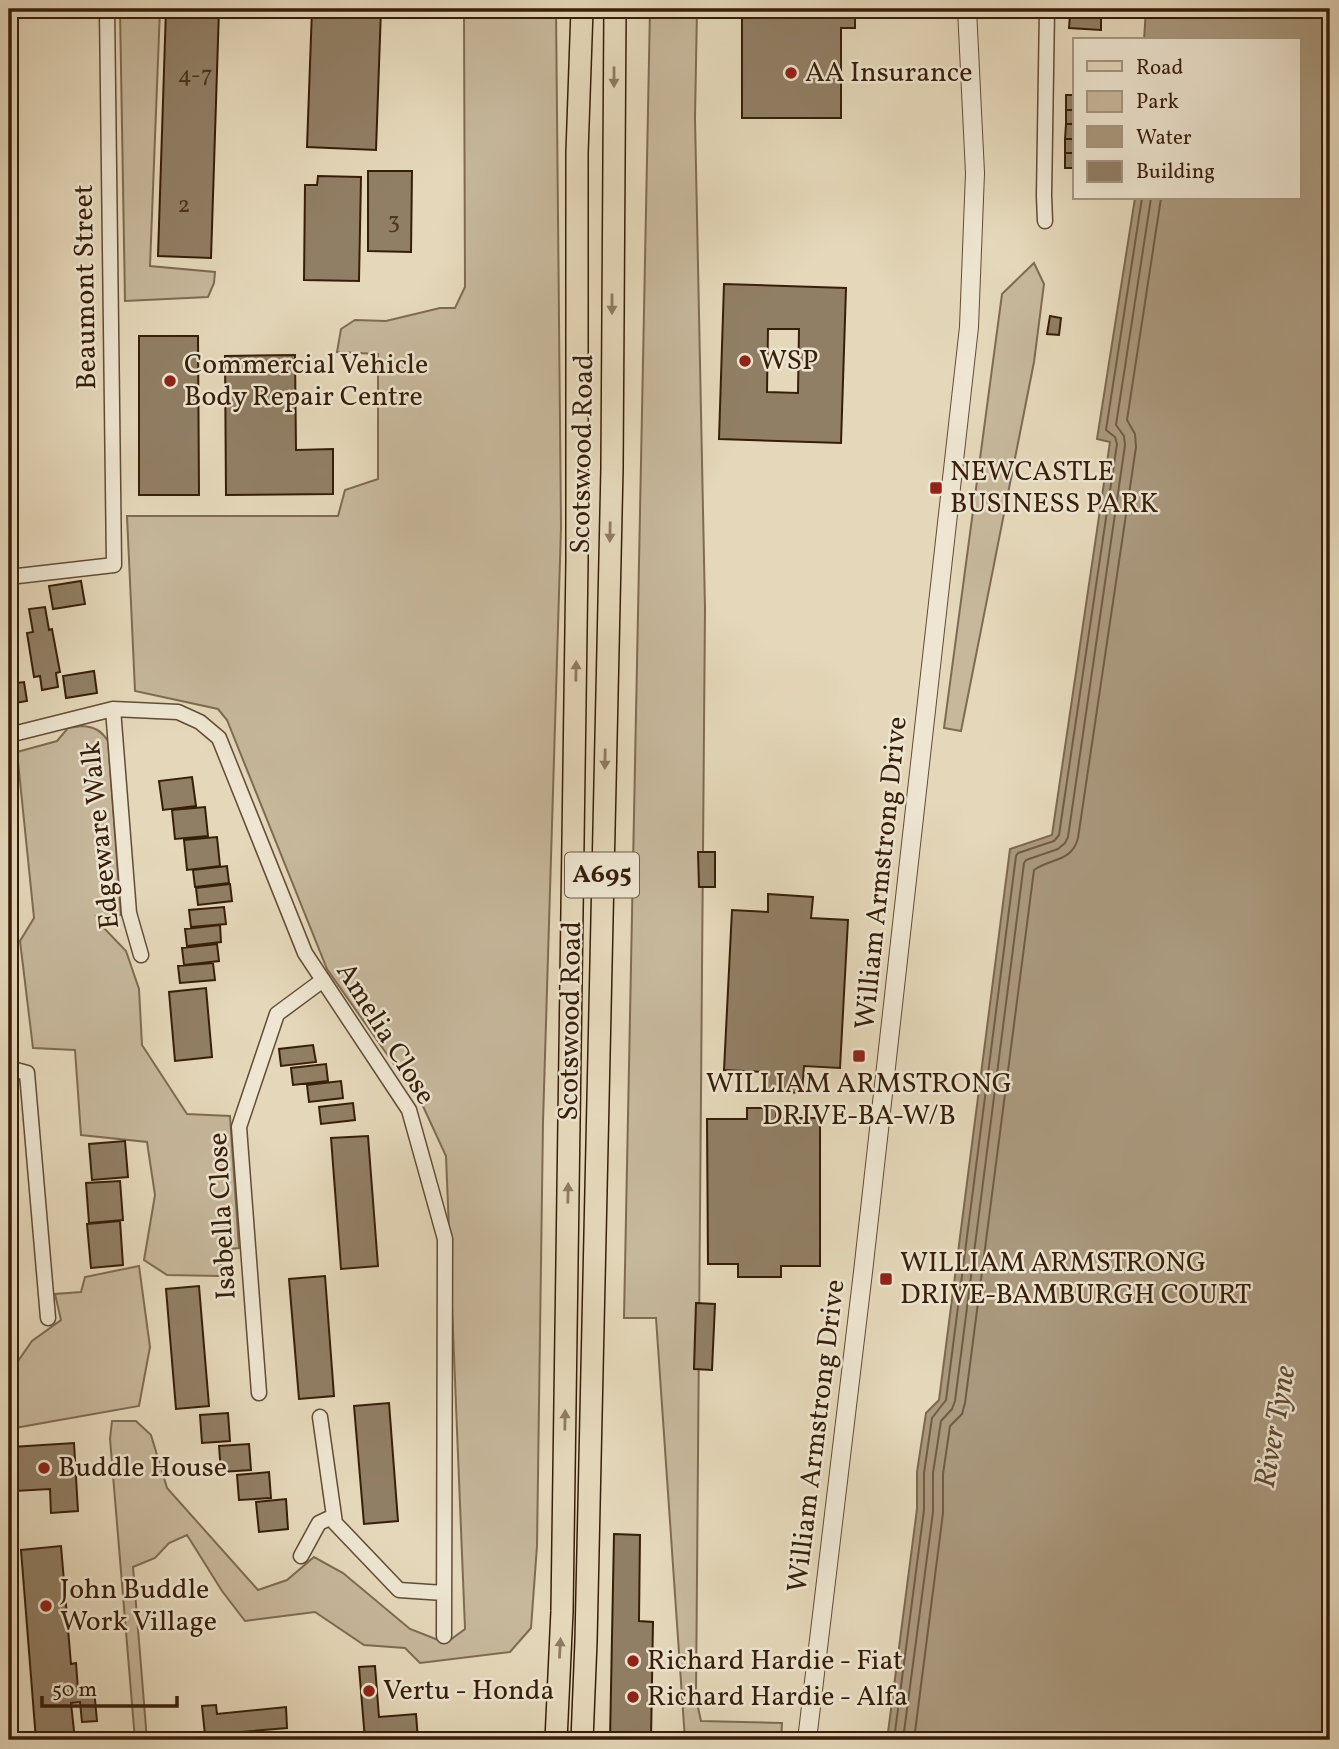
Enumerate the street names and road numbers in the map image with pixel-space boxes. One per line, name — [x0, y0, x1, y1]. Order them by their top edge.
street label: Beaumont Street — [65, 184, 107, 390]
street label: Scotswood Road — [562, 354, 604, 554]
street label: William Armstrong Drive — [846, 714, 918, 1032]
street label: Edgeware Walk — [72, 739, 130, 931]
road number: A695 — [565, 852, 639, 898]
street label: Scotswood Road — [550, 921, 592, 1121]
street label: Amelia Close — [326, 955, 444, 1113]
street label: Isabella Close — [199, 1131, 247, 1301]
street label: William Armstrong Drive — [778, 1277, 856, 1595]

